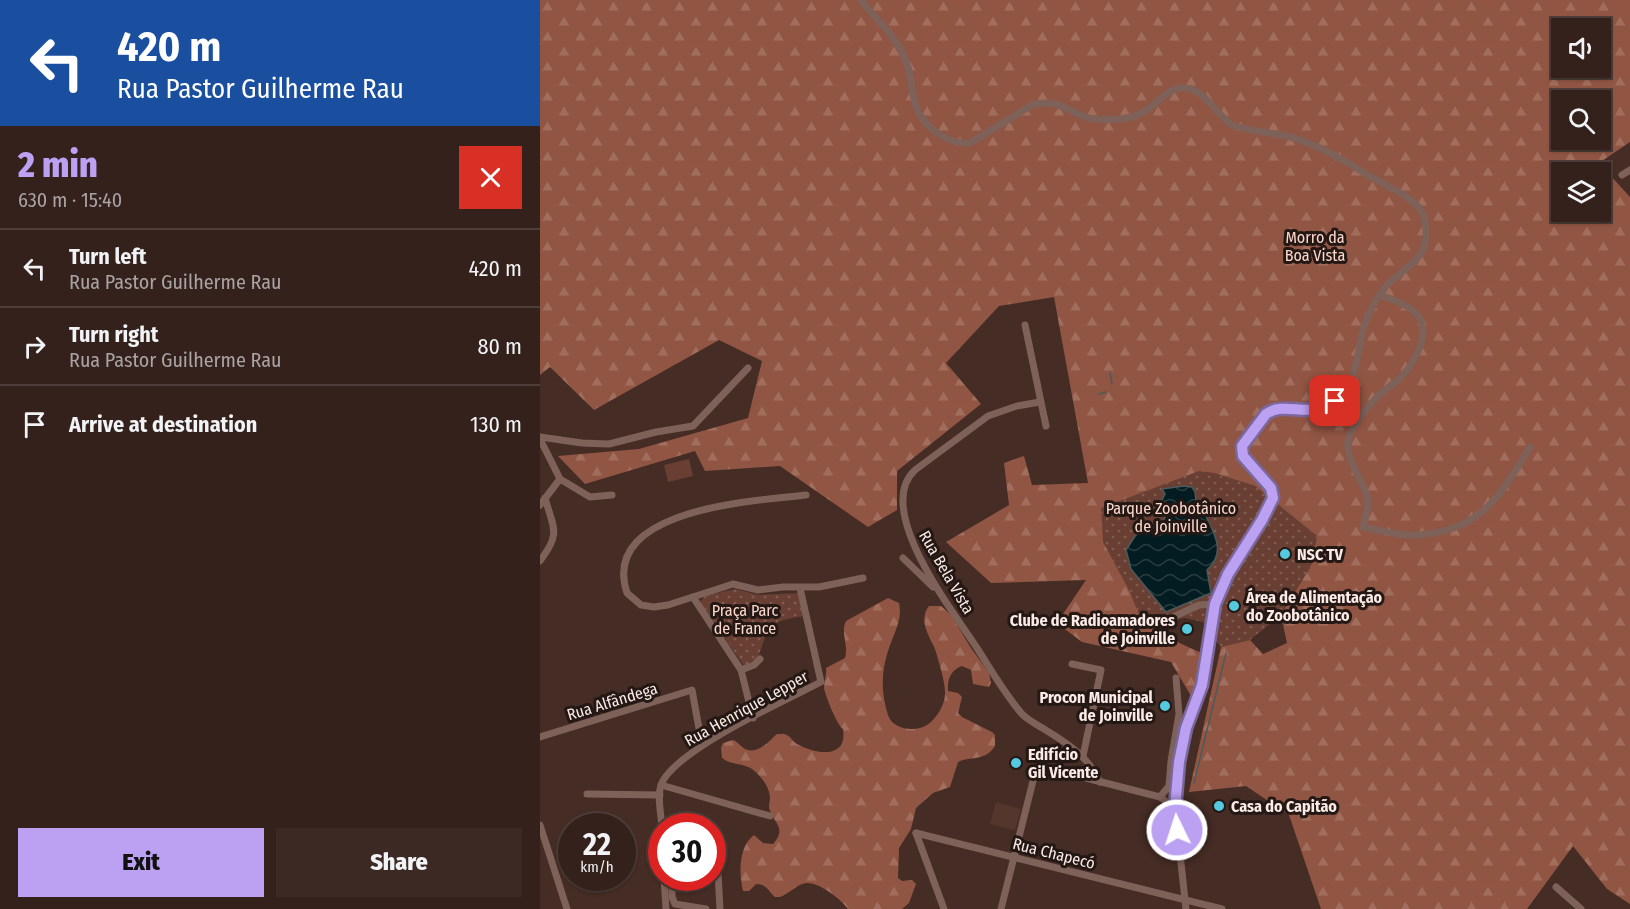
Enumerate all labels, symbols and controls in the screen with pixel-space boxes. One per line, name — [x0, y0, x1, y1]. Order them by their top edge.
map controls — [1551, 18, 1611, 222]
button: sound — [1551, 18, 1611, 78]
text: 420 m — [117, 22, 221, 72]
icon: left — [18, 24, 96, 102]
text: Rua Pastor Guilherme Rau — [117, 73, 404, 105]
button: search — [1551, 90, 1611, 150]
text: 2 min — [18, 143, 98, 187]
button: close — [459, 146, 522, 209]
button: layers — [1551, 162, 1611, 222]
text: 630 m · 15:40 — [18, 188, 122, 212]
park label: Morro da Boa Vista — [1285, 228, 1345, 265]
text: Turn left — [69, 243, 147, 270]
icon: left — [18, 252, 51, 285]
text: 420 m — [468, 255, 522, 282]
text: Rua Pastor Guilherme Rau — [69, 270, 281, 294]
text: Turn right — [69, 321, 158, 348]
icon: right — [18, 330, 51, 363]
text: 80 m — [477, 333, 522, 360]
text: Rua Pastor Guilherme Rau — [69, 348, 281, 372]
pin — [1309, 375, 1360, 426]
icon: arrive — [1318, 384, 1351, 417]
icon: arrive — [18, 408, 51, 441]
text: Arrive at destination — [69, 411, 257, 438]
text: 130 m — [470, 411, 522, 438]
park label: Parque Zoobotânico de Joinville — [1106, 499, 1236, 536]
street label: Rua Bela Vista — [915, 527, 978, 617]
place label: NSC TV — [1297, 545, 1343, 564]
marker: NSC TV — [1278, 547, 1292, 561]
place label: Área de Alimentação do Zoobotânico — [1245, 587, 1383, 625]
marker: Área de Alimentação do Zoobotânico — [1227, 599, 1241, 613]
park label: Praça Parc de France — [712, 601, 778, 638]
place label: Clube de Radioamadores de Joinville — [1010, 611, 1175, 648]
marker: Clube de Radioamadores de Joinville — [1180, 622, 1194, 636]
street label: Rua Henrique Lepper — [681, 666, 812, 750]
street label: Rua Alfândega — [565, 679, 660, 724]
place label: Procon Municipal de Joinville — [1040, 688, 1154, 725]
marker: Procon Municipal de Joinville — [1158, 699, 1172, 713]
place label: Edifício Gil Vicente — [1028, 745, 1098, 782]
marker: Edifício Gil Vicente — [1009, 756, 1023, 770]
place label: Casa do Capitão — [1231, 797, 1337, 816]
position arrow — [1145, 798, 1209, 862]
marker: Casa do Capitão — [1212, 799, 1226, 813]
speed limit sign: 30 — [648, 813, 726, 891]
text: 22 — [583, 827, 611, 863]
button: Exit — [18, 828, 264, 897]
button: Share — [276, 828, 522, 897]
street label: Rua Chapecó — [1011, 834, 1097, 873]
text: km/h — [580, 858, 614, 876]

